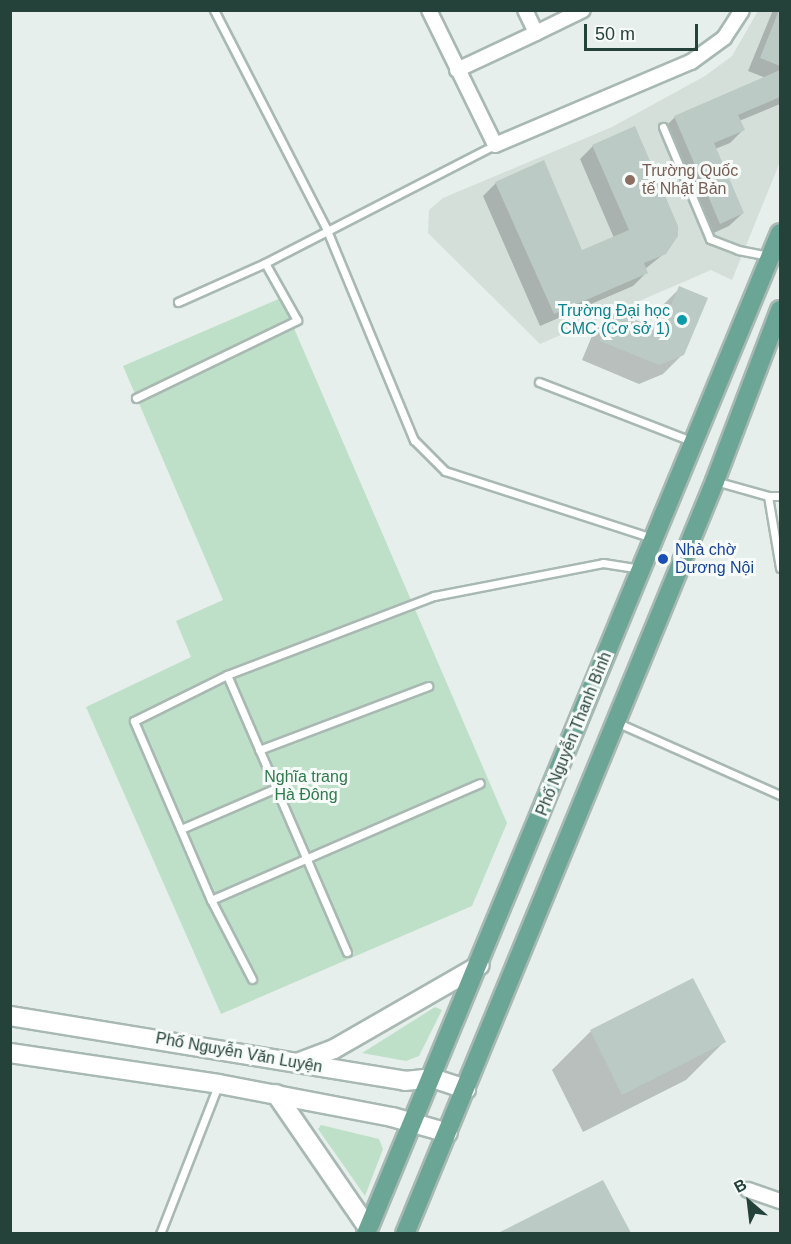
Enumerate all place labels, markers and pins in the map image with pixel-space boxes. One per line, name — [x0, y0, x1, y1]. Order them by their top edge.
place label: Trường Quốc tế Nhật Bản — [642, 161, 738, 199]
marker: Trường Quốc tế Nhật Bản — [623, 173, 637, 187]
place label: Trường Đại học CMC (Cơ sở 1) — [558, 301, 670, 339]
marker: Trường Đại học CMC (Cơ sở 1) — [675, 313, 689, 327]
place label: Nhà chờ Dương Nội — [675, 540, 754, 578]
marker: Nhà chờ Dương Nội — [656, 552, 670, 566]

